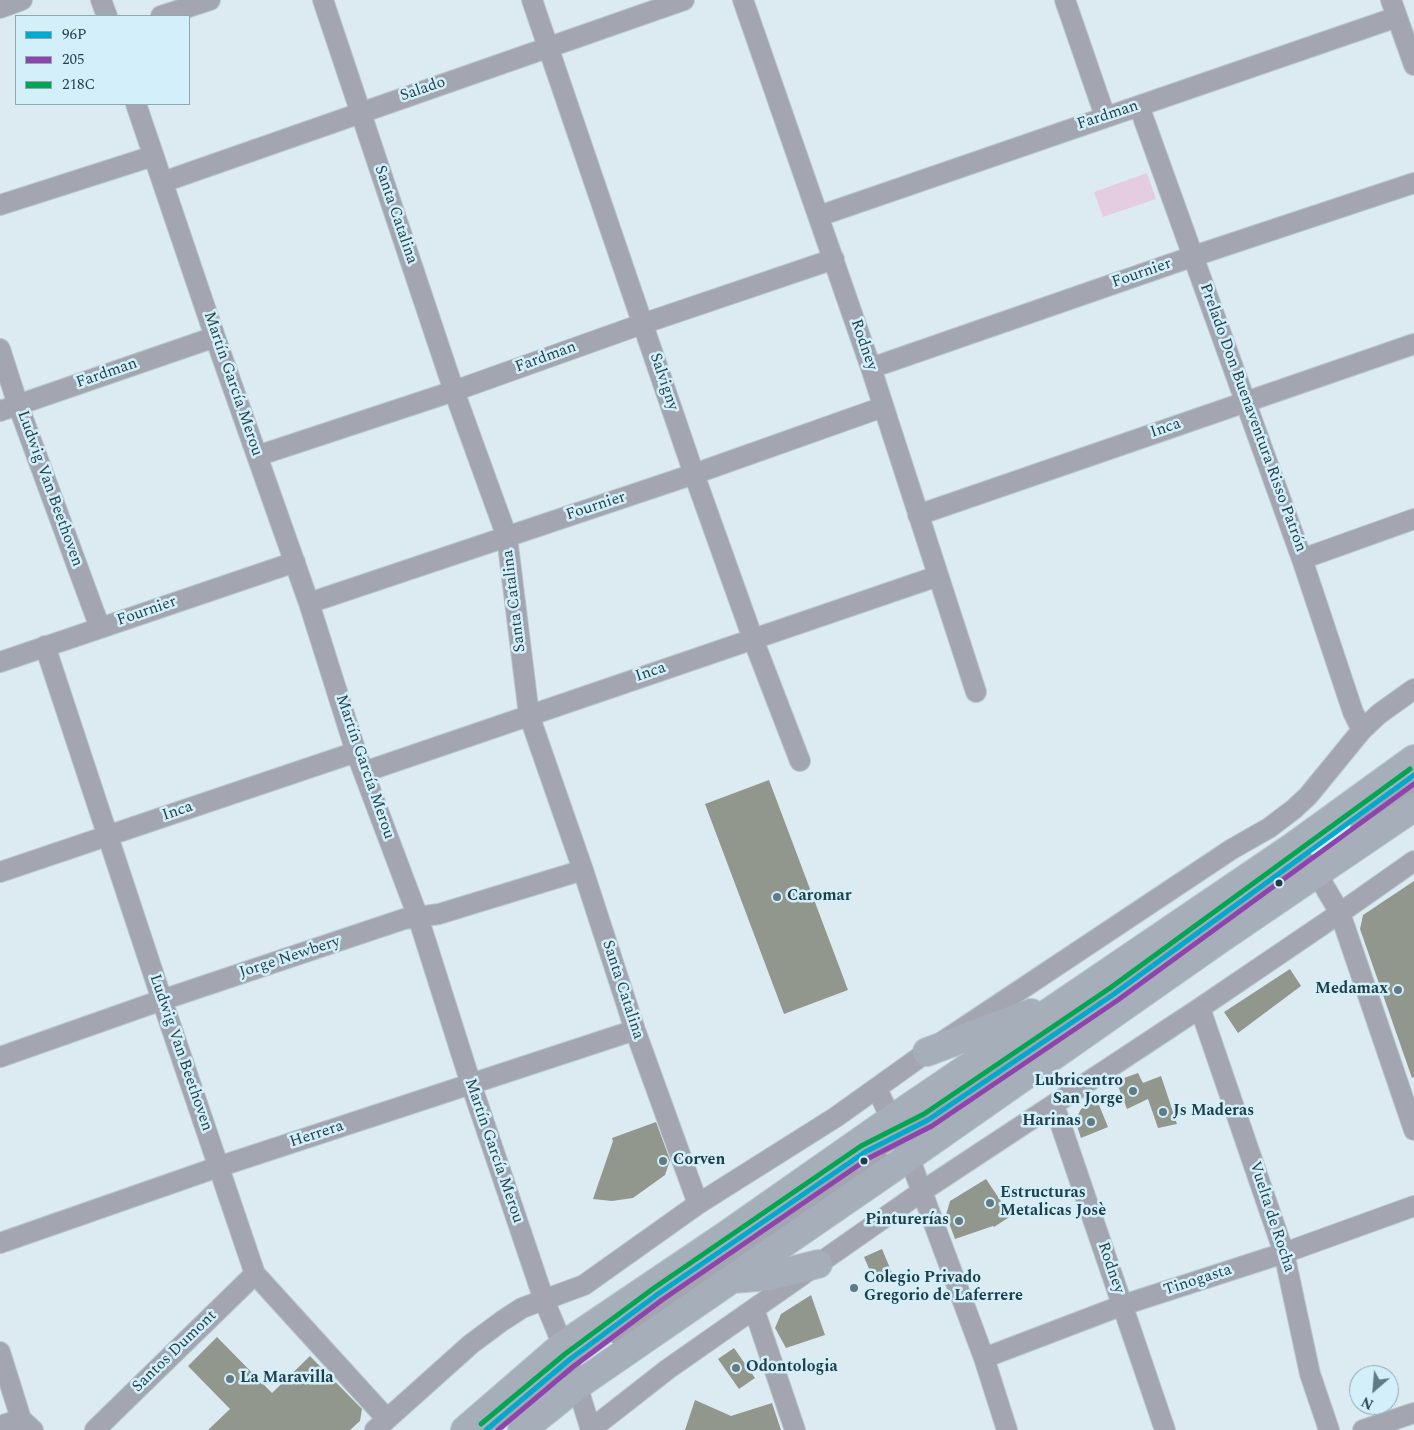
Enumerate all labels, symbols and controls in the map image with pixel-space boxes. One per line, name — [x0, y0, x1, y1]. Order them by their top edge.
legend — [15, 15, 190, 105]
text: 96P — [62, 23, 87, 46]
text: 205 — [62, 48, 85, 71]
text: 218C — [62, 73, 95, 96]
street label: Salado — [398, 73, 448, 107]
street label: Fardman — [1075, 97, 1141, 135]
street label: Santa Catalina — [369, 163, 421, 267]
street label: Fournier — [1110, 255, 1174, 293]
street label: Prelado Don Buenaventura Risso Patrón — [1194, 281, 1310, 555]
street label: Martín García Merou — [198, 309, 266, 459]
street label: Rodney — [845, 317, 881, 373]
street label: Fardman — [513, 338, 579, 378]
street label: Salvigny — [644, 351, 682, 413]
street label: Fardman — [74, 355, 140, 393]
street label: Ludwig Van Beethoven — [12, 408, 86, 570]
street label: Inca — [1148, 415, 1184, 443]
street label: Fournier — [564, 488, 628, 526]
street label: Santa Catalina — [499, 549, 531, 653]
street label: Fournier — [115, 593, 179, 631]
street label: Inca — [633, 659, 669, 687]
street label: Martín García Merou — [330, 692, 398, 842]
street label: Inca — [160, 798, 196, 826]
unlabelled marker — [1274, 878, 1284, 888]
place label: Caromar — [787, 887, 852, 907]
marker: Caromar — [771, 891, 783, 903]
street label: Jorge Newbery — [237, 933, 343, 983]
street label: Santa Catalina — [597, 938, 647, 1042]
street label: Ludwig Van Beethoven — [144, 972, 216, 1134]
place label: Medamax — [1315, 980, 1388, 1000]
marker: Medamax — [1392, 984, 1404, 996]
place label: Lubricentro San Jorge — [1034, 1072, 1123, 1110]
street label: Martín García Merou — [459, 1076, 527, 1226]
marker: Lubricentro San Jorge — [1127, 1085, 1139, 1097]
place label: Js Maderas — [1173, 1102, 1254, 1122]
marker: Js Maderas — [1157, 1106, 1169, 1118]
place label: Harinas — [1022, 1112, 1081, 1132]
marker: Harinas — [1085, 1116, 1097, 1128]
street label: Herrera — [288, 1117, 346, 1153]
place label: Corven — [673, 1151, 725, 1171]
marker: Corven — [657, 1155, 669, 1167]
unlabelled marker — [859, 1156, 869, 1166]
street label: Vuelta de Rocha — [1244, 1159, 1298, 1275]
place label: Estructuras Metalicas Josè — [1000, 1184, 1106, 1222]
marker: Estructuras Metalicas Josè — [984, 1197, 996, 1209]
place label: Pinturerías — [865, 1211, 949, 1231]
marker: Pinturerías — [953, 1215, 965, 1227]
street label: Rodney — [1092, 1240, 1128, 1296]
street label: Tinogasta — [1162, 1261, 1234, 1301]
place label: Colegio Privado Gregorio de Laferrere — [864, 1269, 1023, 1307]
marker: Colegio Privado Gregorio de Laferrere — [848, 1282, 860, 1294]
street label: Santos Dumont — [129, 1307, 221, 1397]
place label: Odontologia — [746, 1358, 838, 1378]
marker: Odontologia — [730, 1362, 742, 1374]
north arrow — [1349, 1365, 1399, 1415]
place label: La Maravilla — [240, 1369, 334, 1389]
marker: La Maravilla — [224, 1373, 236, 1385]
text: N — [1358, 1391, 1377, 1415]

